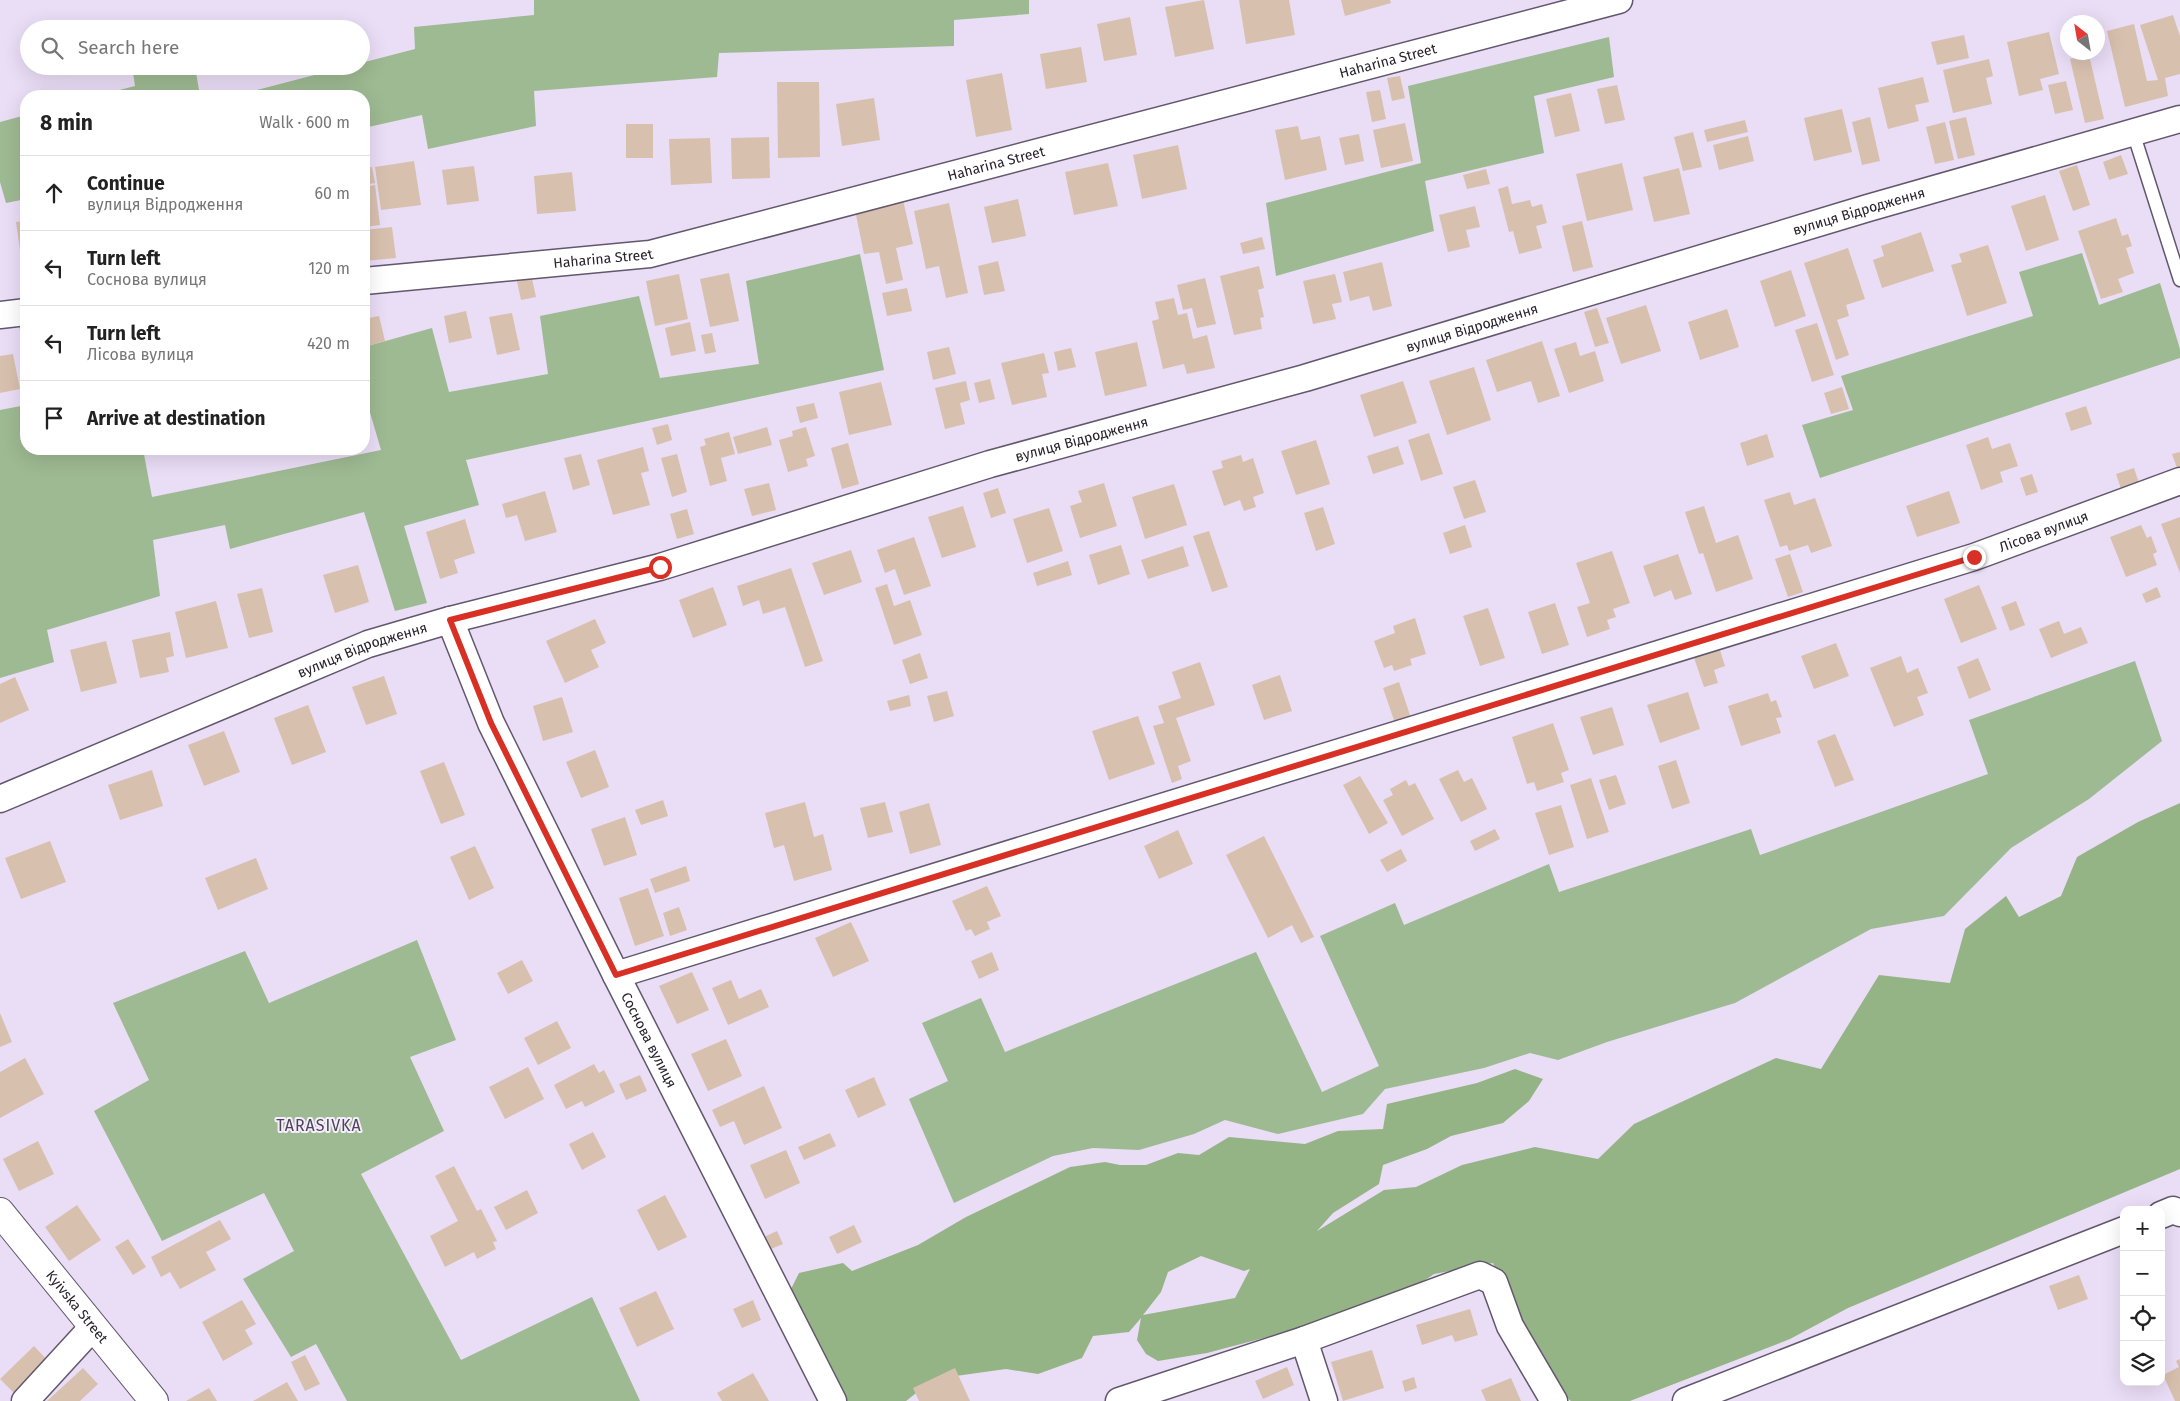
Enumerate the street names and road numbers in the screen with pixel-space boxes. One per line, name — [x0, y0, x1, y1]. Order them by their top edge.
street label: Haharina Street — [1337, 40, 1439, 82]
street label: Haharina Street — [946, 143, 1048, 185]
street label: вулиця Відродження — [1791, 184, 1927, 239]
street label: Haharina Street — [552, 245, 656, 272]
street label: вулиця Відродження — [1404, 300, 1540, 356]
street label: вулиця Відродження — [1013, 413, 1150, 466]
street label: Лісова вулиця — [1997, 508, 2091, 556]
street label: вулиця Відродження — [295, 619, 429, 682]
street label: Соснова вулиця — [617, 990, 680, 1091]
street label: Kyivska Street — [42, 1267, 112, 1347]

